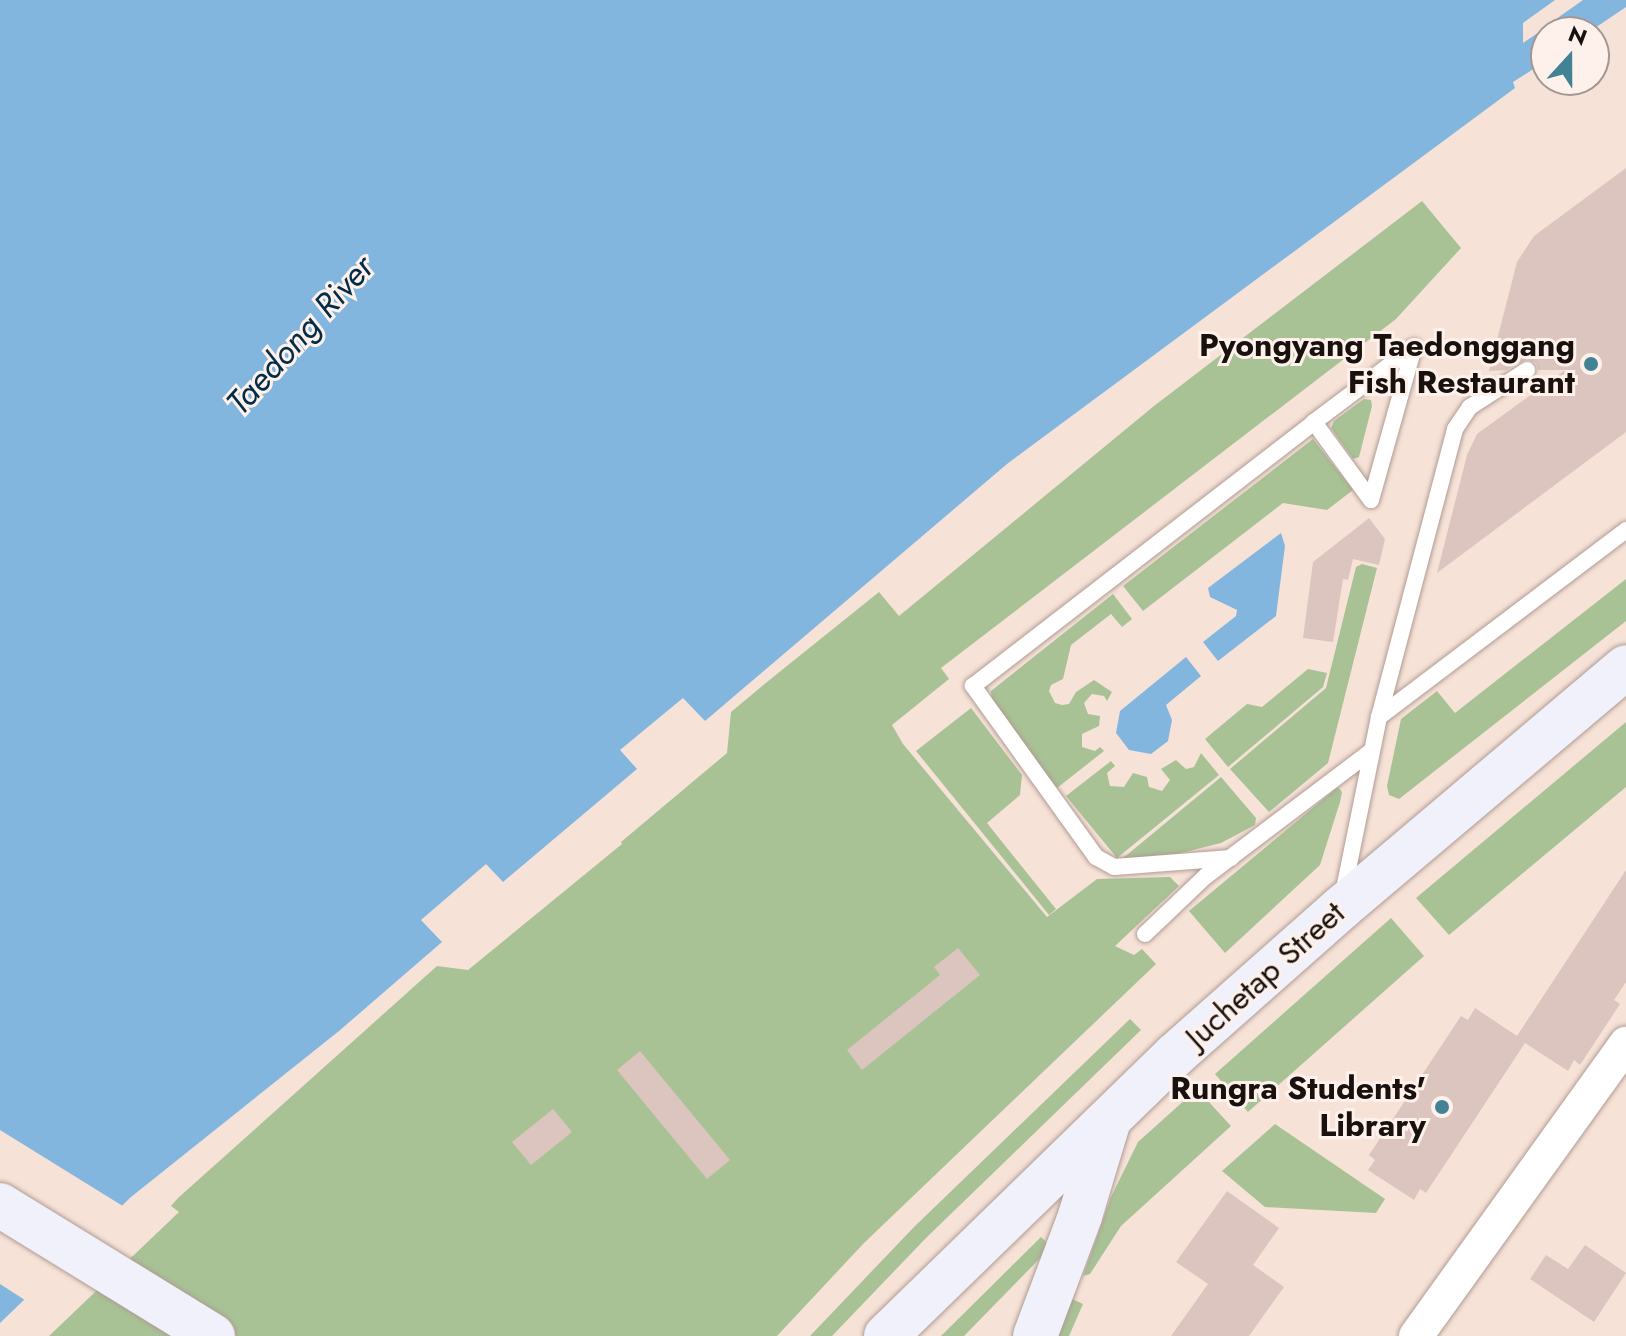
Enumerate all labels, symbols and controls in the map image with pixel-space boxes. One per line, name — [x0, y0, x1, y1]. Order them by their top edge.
north arrow — [1530, 16, 1610, 96]
text: N — [1564, 17, 1592, 54]
water label: Taedong River — [218, 247, 382, 423]
place label: Pyongyang Taedonggang Fish Restaurant — [1199, 327, 1575, 402]
marker: Pyongyang Taedonggang Fish Restaurant — [1582, 355, 1600, 373]
street label: Juchetap Street — [1178, 894, 1352, 1056]
place label: Rungra Students' Library — [1170, 1070, 1426, 1145]
marker: Rungra Students' Library — [1433, 1098, 1451, 1116]

